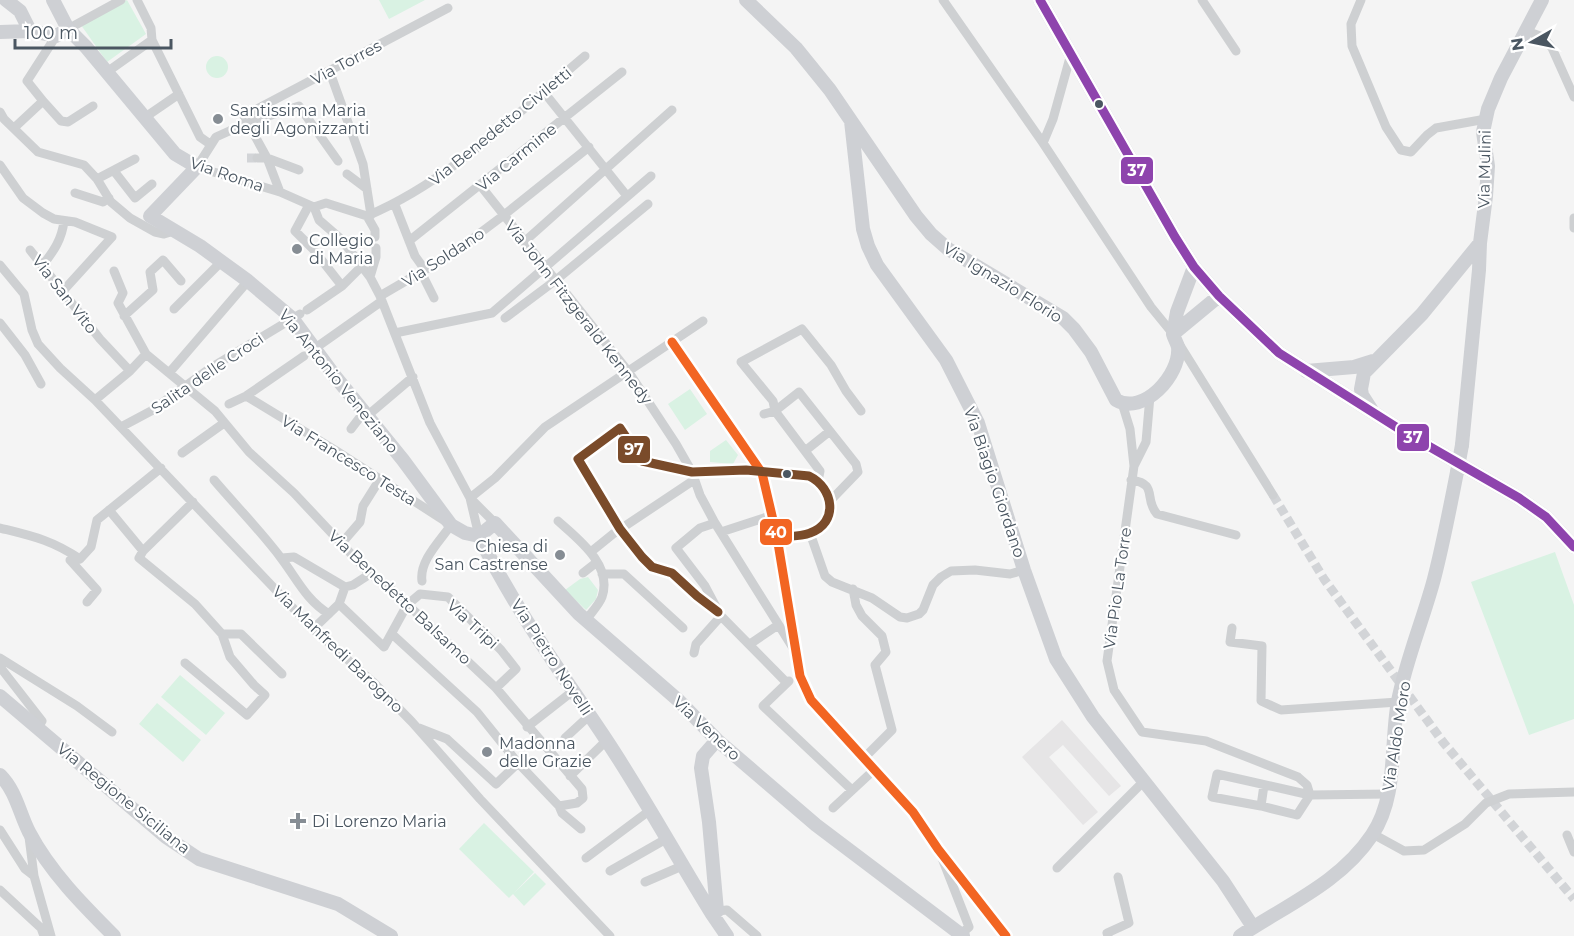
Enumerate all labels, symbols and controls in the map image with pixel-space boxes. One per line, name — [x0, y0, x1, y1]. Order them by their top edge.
scale bar — [15, 12, 171, 50]
north arrow — [1502, 12, 1562, 72]
text: 100 m — [24, 22, 78, 44]
street label: Via Torres — [308, 36, 385, 89]
text: N — [1507, 36, 1528, 52]
street label: Via Benedetto Civiletti — [425, 63, 575, 190]
unlabelled marker — [1093, 98, 1105, 110]
place label: Santissima Maria degli Agonizzanti — [230, 101, 369, 138]
marker: Santissima Maria degli Agonizzanti — [211, 112, 225, 126]
street label: Via Carmine — [472, 119, 560, 195]
street label: Via Mulini — [1474, 130, 1495, 208]
street label: Via Roma — [187, 153, 266, 196]
line badge: 37 — [1120, 156, 1154, 185]
text: 37 — [1126, 161, 1147, 180]
street label: Via John Fitzgerald Kennedy — [501, 217, 657, 408]
street label: Via Soldano — [399, 224, 488, 291]
place label: Collegio di Maria — [309, 231, 374, 268]
street label: Via Ignazio Florio — [940, 238, 1066, 327]
marker: Collegio di Maria — [290, 242, 304, 256]
street label: Via San Vito — [28, 251, 101, 337]
street label: Via Antonio Veneziano — [275, 305, 403, 457]
street label: Salita delle Croci — [148, 329, 267, 418]
street label: Via Biagio Giordano — [960, 404, 1029, 560]
street label: Via Francesco Testa — [278, 411, 420, 510]
line badge: 37 — [1396, 423, 1430, 452]
text: 37 — [1402, 428, 1423, 447]
line badge: 97 — [617, 435, 651, 464]
text: 97 — [624, 440, 644, 459]
unlabelled marker — [781, 468, 793, 480]
line badge: 40 — [759, 518, 793, 546]
text: 40 — [765, 523, 787, 542]
street label: Via Benedetto Balsamo — [324, 526, 475, 669]
street label: Via Pio La Torre — [1100, 526, 1135, 650]
place label: Chiesa di San Castrense — [435, 537, 548, 574]
marker: Chiesa di San Castrense — [553, 548, 567, 562]
street label: Via Manfredi Barogno — [268, 582, 407, 717]
street label: Via Pietro Novelli — [507, 595, 596, 719]
street label: Via Tripi — [443, 596, 502, 653]
street label: Via Aldo Moro — [1378, 680, 1415, 792]
street label: Via Venero — [669, 692, 744, 764]
place label: Madonna delle Grazie — [499, 734, 592, 771]
street label: Via Regione Siciliana — [53, 739, 194, 858]
marker: Madonna delle Grazie — [480, 745, 494, 759]
marker: Di Lorenzo Maria — [289, 812, 307, 830]
place label: Di Lorenzo Maria — [312, 812, 447, 831]

